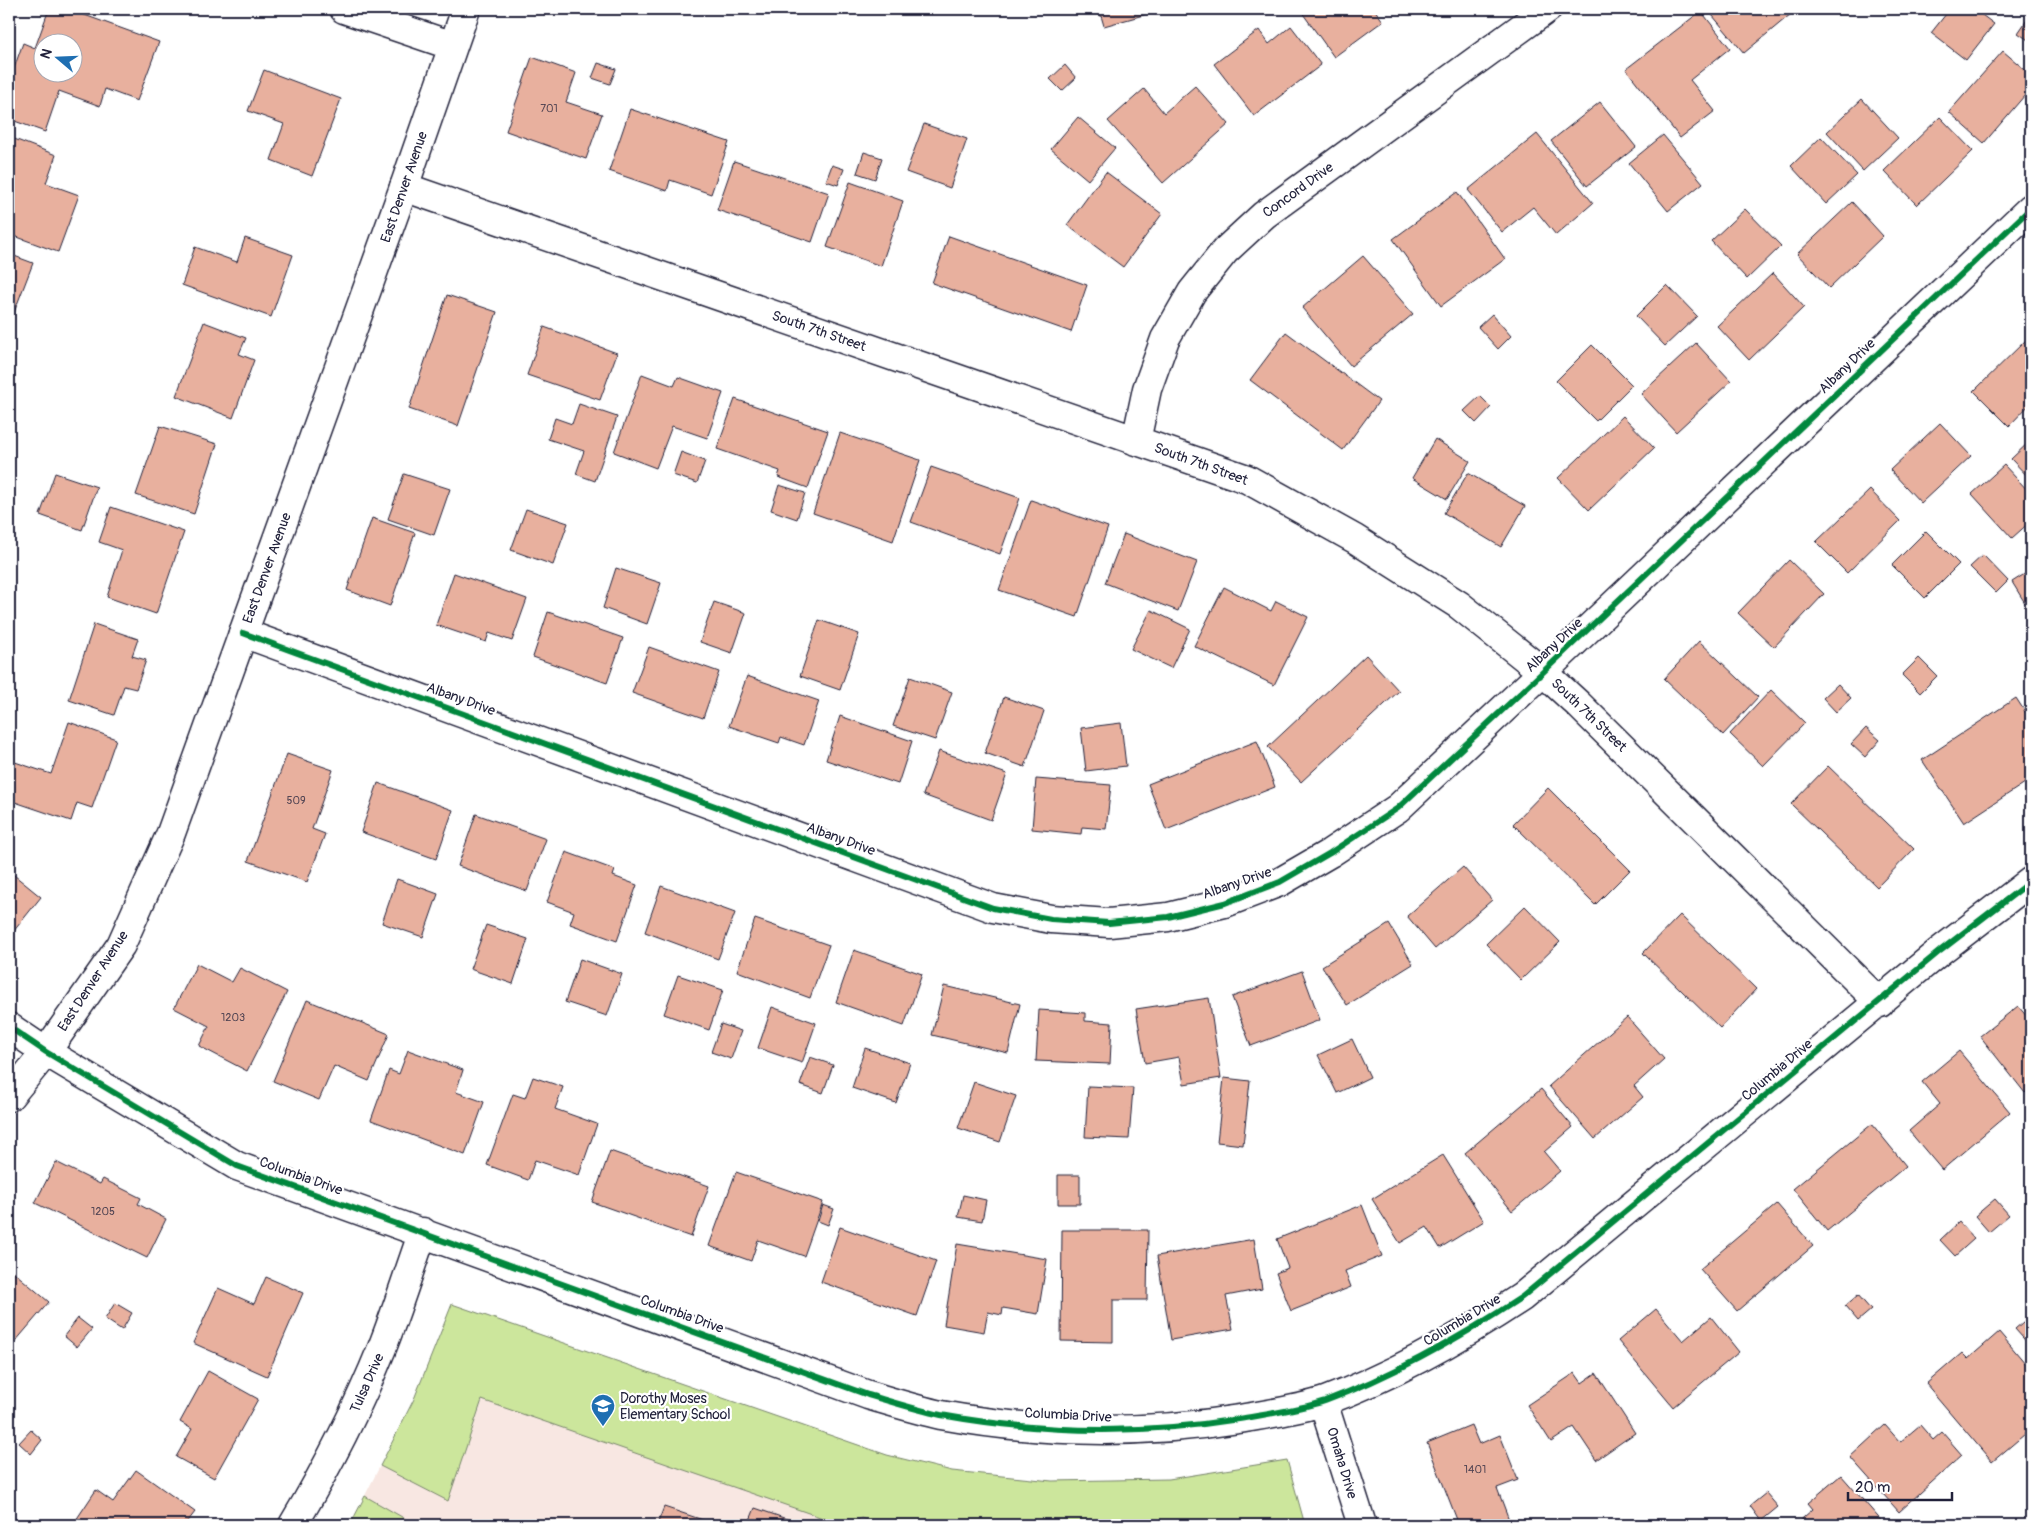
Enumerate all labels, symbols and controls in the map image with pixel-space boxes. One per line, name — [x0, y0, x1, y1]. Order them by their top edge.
north arrow — [32, 32, 82, 82]
text: N — [37, 47, 56, 61]
house number: 701 — [540, 102, 558, 115]
street label: East Denver Avenue — [377, 129, 431, 245]
street label: Concord Drive — [1259, 159, 1337, 221]
street label: South 7th Street — [770, 307, 869, 355]
street label: Albany Drive — [1815, 335, 1879, 397]
street label: South 7th Street — [1152, 439, 1251, 489]
street label: East Denver Avenue — [239, 510, 295, 626]
street label: Albany Drive — [1522, 614, 1586, 676]
street label: South 7th Street — [1548, 675, 1631, 756]
street label: Albany Drive — [424, 679, 498, 719]
house number: 509 — [286, 794, 306, 807]
street label: Albany Drive — [804, 819, 878, 859]
street label: Albany Drive — [1200, 863, 1274, 903]
street label: East Denver Avenue — [54, 928, 132, 1034]
house number: 1203 — [221, 1011, 245, 1024]
street label: Columbia Drive — [1738, 1035, 1816, 1105]
street label: Columbia Drive — [257, 1153, 345, 1199]
house number: 1205 — [91, 1205, 115, 1218]
street label: Columbia Drive — [1420, 1290, 1504, 1350]
street label: Columbia Drive — [638, 1291, 726, 1337]
street label: Tulsa Drive — [346, 1350, 388, 1415]
place label: Dorothy Moses Elementary School — [620, 1390, 731, 1423]
school or university icon: Dorothy Moses Elementary School — [590, 1393, 616, 1427]
street label: Columbia Drive — [1024, 1404, 1112, 1426]
street label: Omaha Drive — [1323, 1425, 1361, 1501]
house number: 1401 — [1464, 1463, 1486, 1476]
scale bar — [1848, 1469, 1951, 1501]
text: 20 m — [1855, 1478, 1890, 1497]

